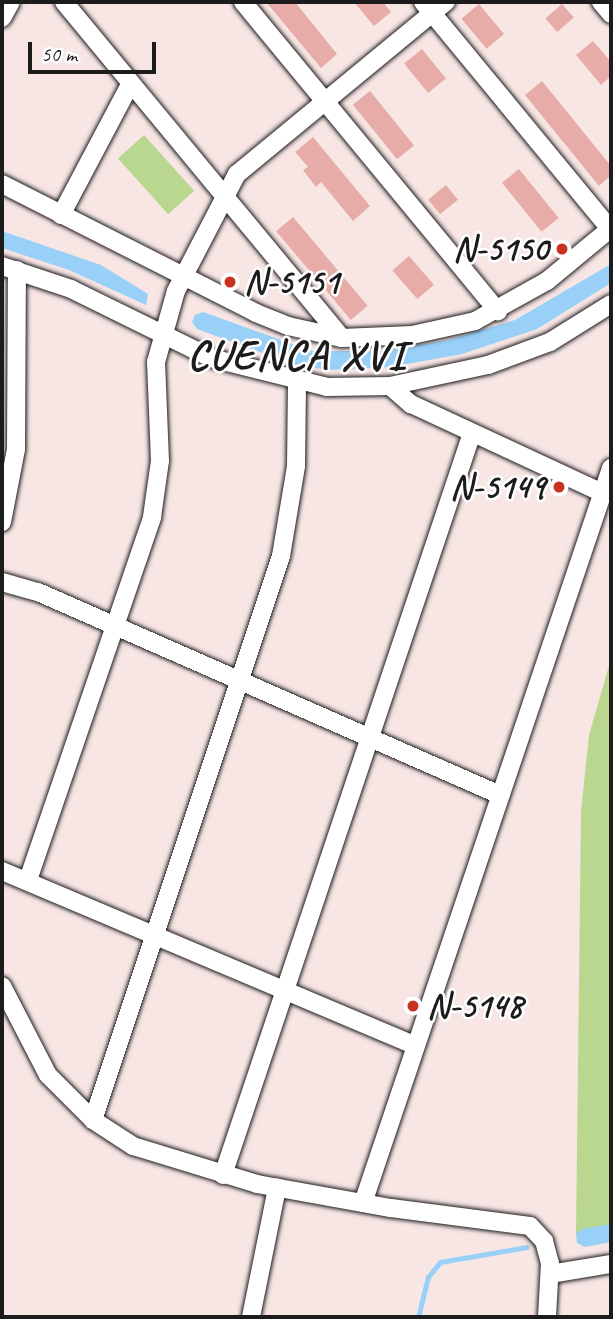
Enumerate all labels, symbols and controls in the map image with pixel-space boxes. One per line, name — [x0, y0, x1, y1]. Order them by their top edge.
scale bar — [32, 28, 159, 72]
text: 50 m — [41, 41, 77, 67]
place label: N-5150 — [453, 228, 548, 270]
marker: N-5150 — [554, 241, 570, 257]
place label: N-5151 — [244, 261, 339, 303]
marker: N-5151 — [222, 274, 238, 290]
district label: CUENCA XVI — [189, 331, 405, 381]
place label: N-5149 — [450, 466, 545, 508]
marker: N-5149 — [551, 479, 567, 495]
place label: N-5148 — [427, 985, 523, 1027]
marker: N-5148 — [405, 998, 421, 1014]

